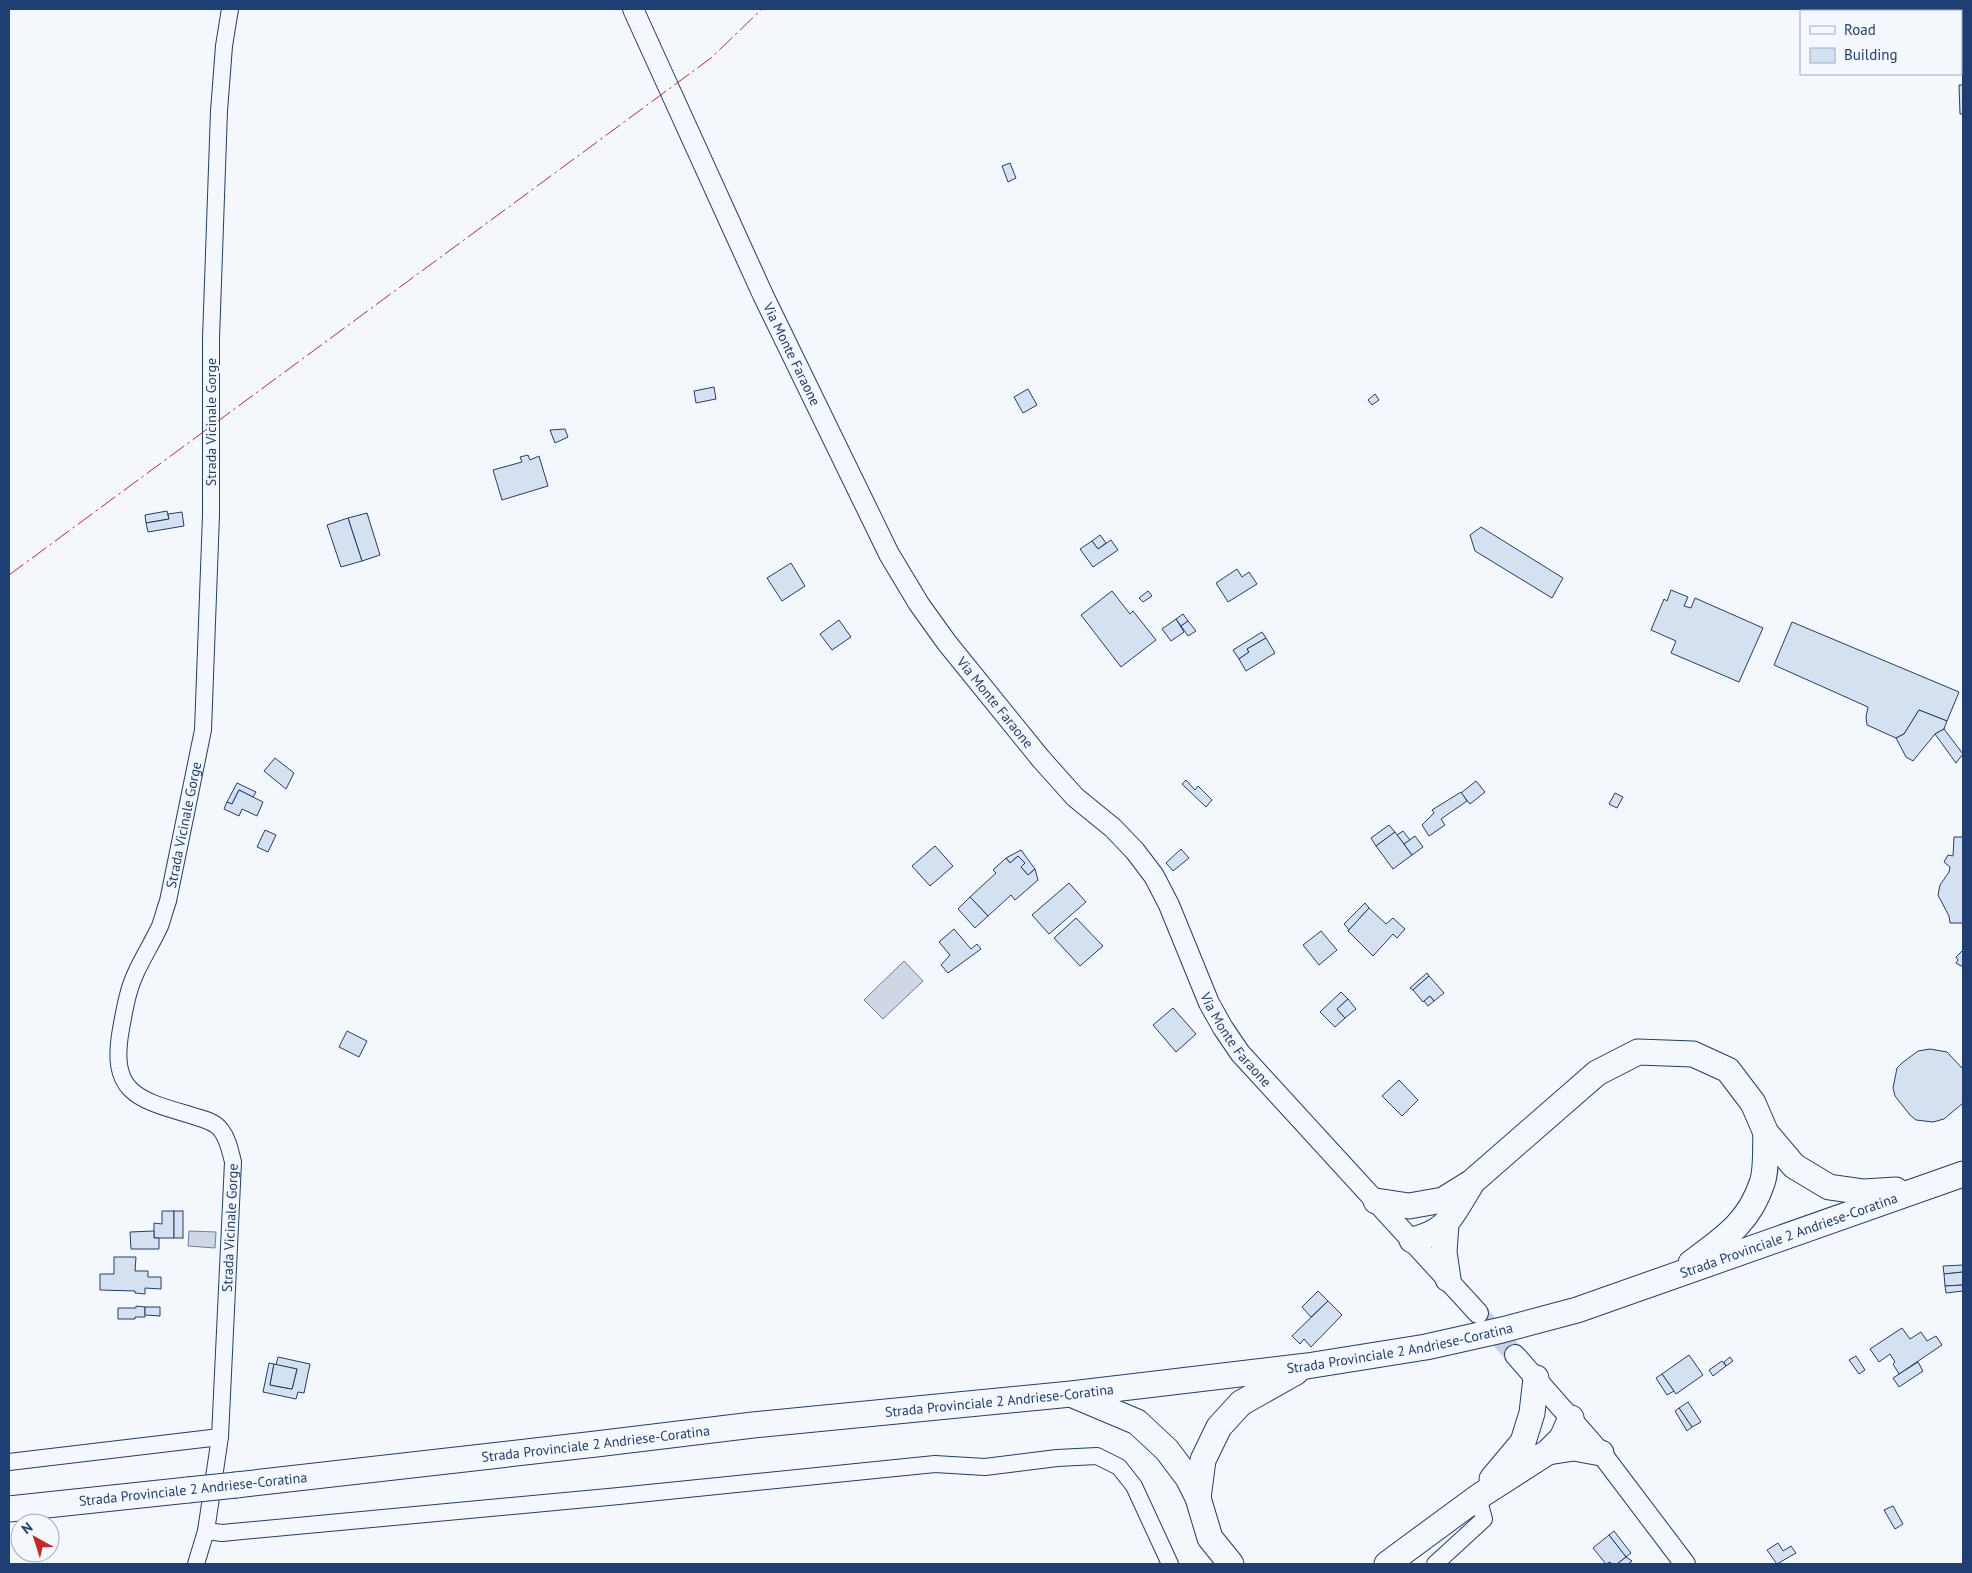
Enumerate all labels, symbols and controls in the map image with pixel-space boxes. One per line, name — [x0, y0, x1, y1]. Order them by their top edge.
legend — [1800, 10, 1962, 75]
text: Road — [1844, 20, 1876, 39]
text: Building — [1844, 45, 1898, 64]
street label: Via Monte Faraone — [759, 299, 824, 409]
street label: Strada Vicinale Gorge — [202, 358, 220, 486]
street label: Via Monte Faraone — [952, 652, 1038, 752]
street label: Strada Vicinale Gorge — [162, 760, 205, 890]
street label: Via Monte Faraone — [1196, 989, 1276, 1091]
street label: Strada Vicinale Gorge — [218, 1163, 242, 1292]
street label: Strada Provinciale 2 Andriese-Coratina — [1677, 1189, 1900, 1282]
street label: Strada Provinciale 2 Andriese-Coratina — [1286, 1318, 1515, 1377]
street label: Strada Provinciale 2 Andriese-Coratina — [884, 1380, 1115, 1421]
street label: Strada Provinciale 2 Andriese-Coratina — [480, 1421, 711, 1466]
street label: Strada Provinciale 2 Andriese-Coratina — [78, 1468, 308, 1510]
north arrow — [10, 1513, 60, 1563]
text: N — [18, 1518, 36, 1538]

